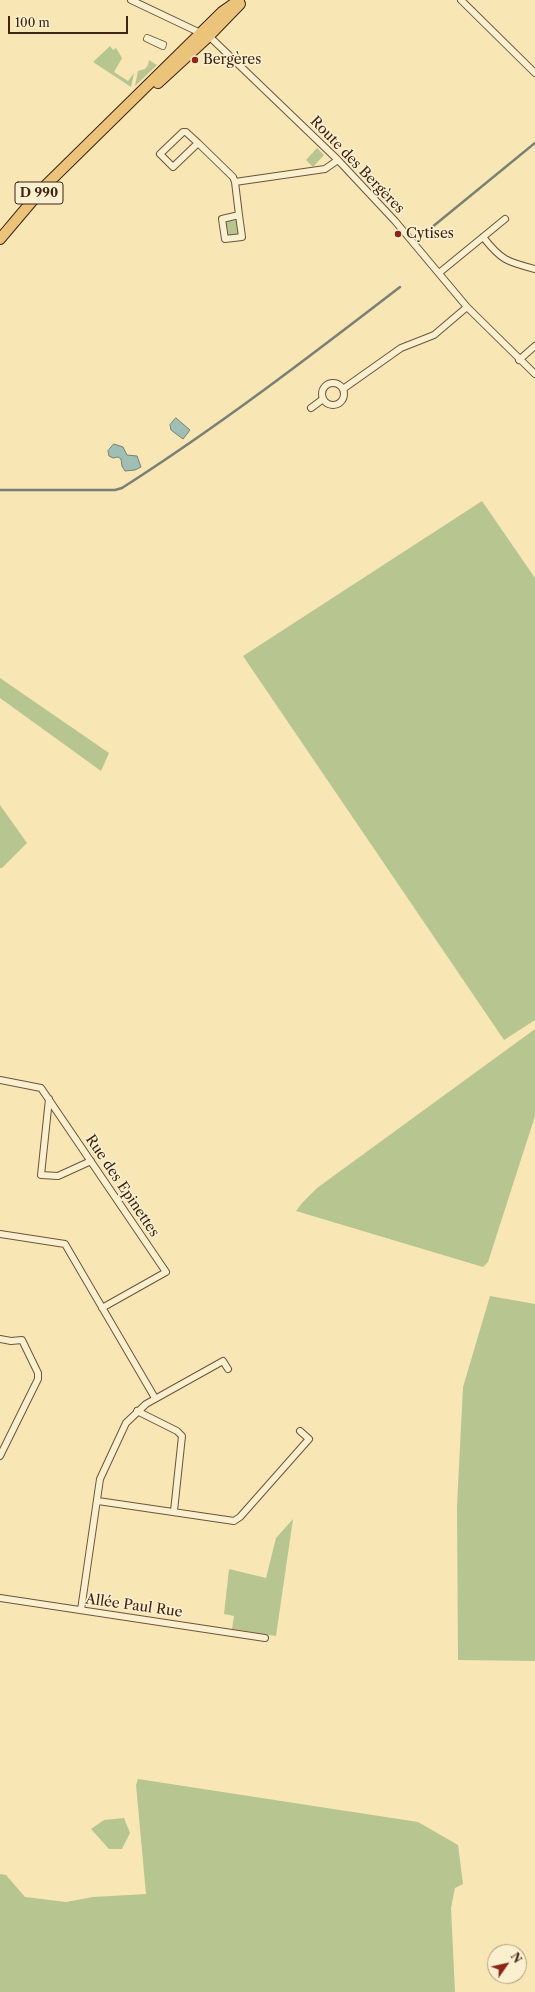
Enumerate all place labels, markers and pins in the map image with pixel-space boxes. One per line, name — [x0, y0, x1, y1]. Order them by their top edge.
place label: Bergères — [203, 52, 261, 68]
marker: Bergères — [190, 55, 200, 65]
place label: Cytises — [406, 226, 454, 242]
marker: Cytises — [393, 229, 403, 239]

